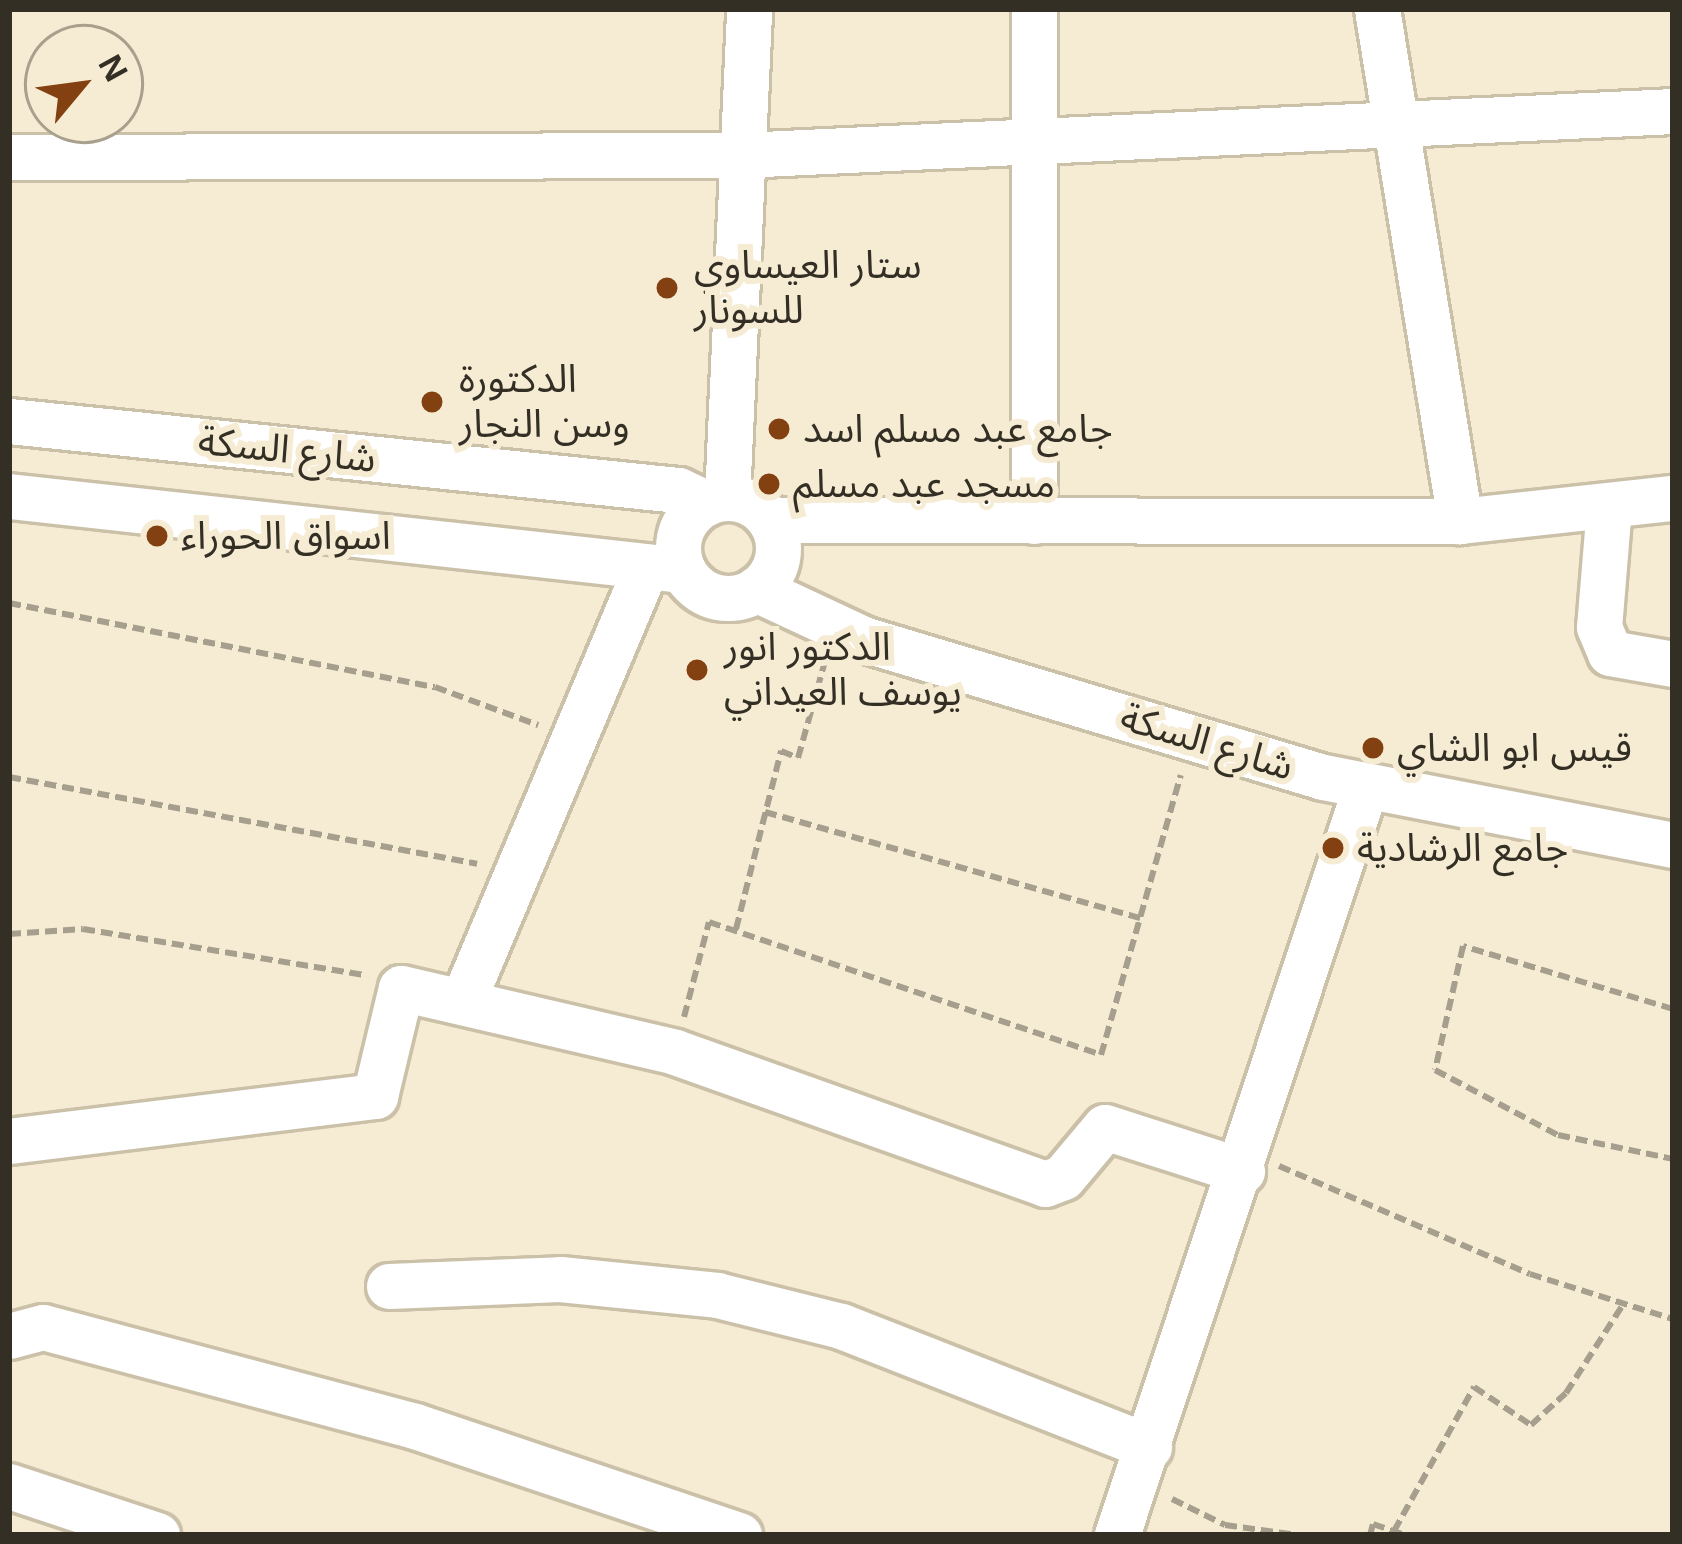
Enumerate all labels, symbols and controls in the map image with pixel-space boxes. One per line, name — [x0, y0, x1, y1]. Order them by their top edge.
north arrow — [24, 24, 144, 144]
text: N — [91, 48, 135, 87]
place label: ستار العيساوي للسونار — [694, 243, 921, 334]
marker: ستار العيساوي للسونار — [651, 272, 683, 304]
place label: الدكتورة وسن النجار — [459, 357, 630, 448]
marker: الدكتورة وسن النجار — [416, 386, 448, 418]
place label: جامع عبد مسلم اسد — [803, 406, 1113, 452]
marker: جامع عبد مسلم اسد — [766, 416, 792, 442]
street label: شارع السكة — [196, 417, 378, 483]
place label: مسجد عبد مسلم — [793, 461, 1055, 507]
marker: مسجد عبد مسلم — [756, 471, 782, 497]
place label: اسواق الحوراء — [181, 513, 391, 559]
marker: اسواق الحوراء — [144, 523, 170, 549]
place label: الدكتور انور يوسف العيداني — [724, 625, 962, 716]
marker: الدكتور انور يوسف العيداني — [681, 654, 713, 686]
street label: شارع السكة — [1115, 694, 1299, 790]
place label: قيس ابو الشاي — [1397, 725, 1632, 771]
marker: قيس ابو الشاي — [1360, 735, 1386, 761]
place label: جامع الرشادية — [1357, 825, 1568, 871]
marker: جامع الرشادية — [1320, 835, 1346, 861]

